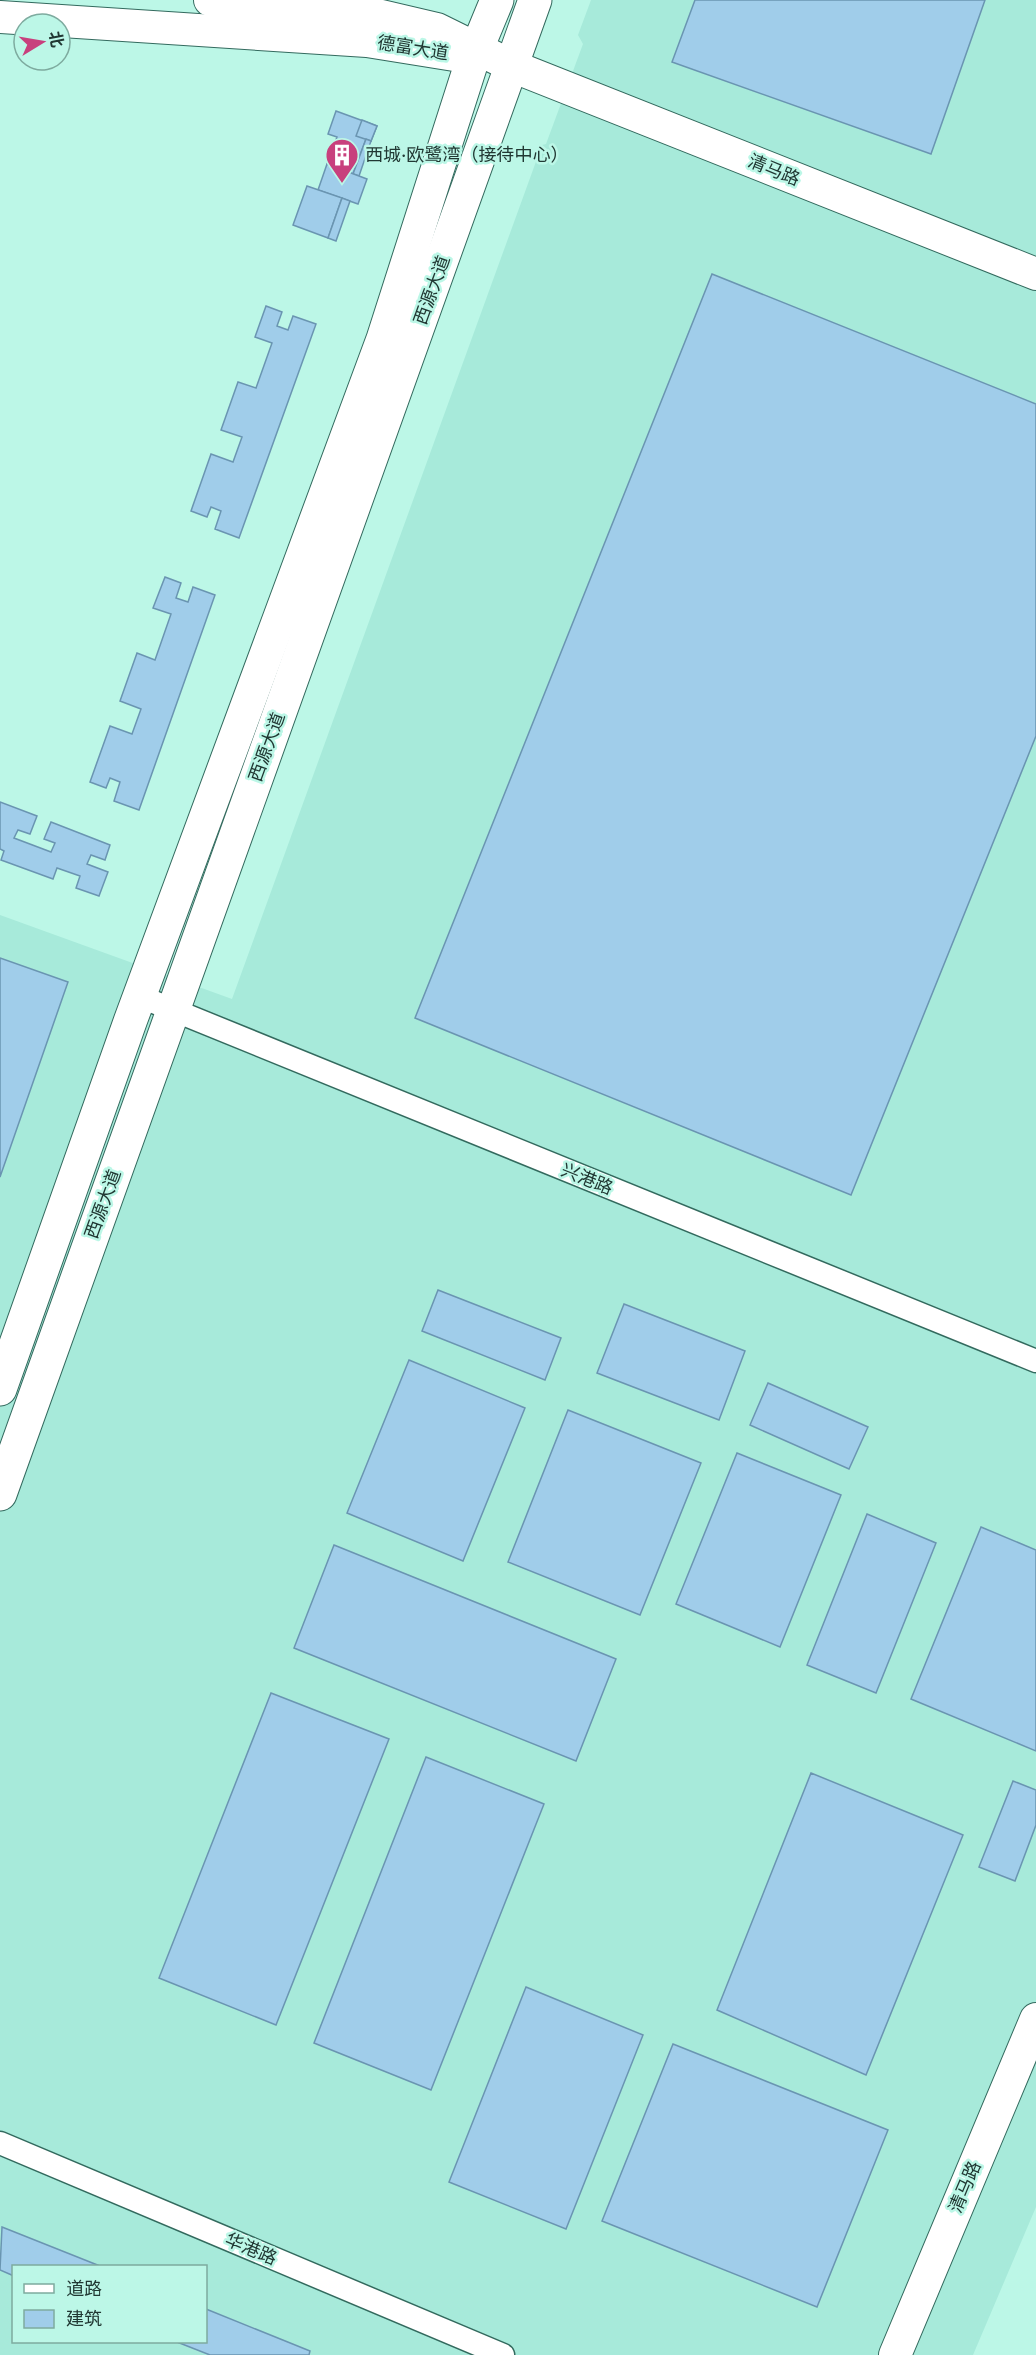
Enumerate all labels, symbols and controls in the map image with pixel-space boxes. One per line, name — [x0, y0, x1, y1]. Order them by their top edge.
north arrow — [12, 12, 72, 72]
text: 北 — [45, 29, 68, 49]
street label: 德富大道 — [376, 31, 450, 64]
building icon: 西城·欧鹭湾（接待中心） — [324, 137, 360, 184]
place label: 西城·欧鹭湾（接待中心） — [365, 143, 568, 165]
street label: 清马路 — [745, 149, 804, 189]
street label: 西源大道 — [408, 252, 454, 327]
street label: 西源大道 — [243, 709, 289, 784]
street label: 兴港路 — [558, 1158, 617, 1198]
street label: 西源大道 — [79, 1166, 125, 1241]
street label: 清马路 — [943, 2157, 985, 2216]
street label: 华港路 — [222, 2227, 281, 2269]
legend — [12, 2265, 207, 2343]
text: 道路 — [66, 2277, 102, 2299]
text: 建筑 — [66, 2307, 102, 2329]

